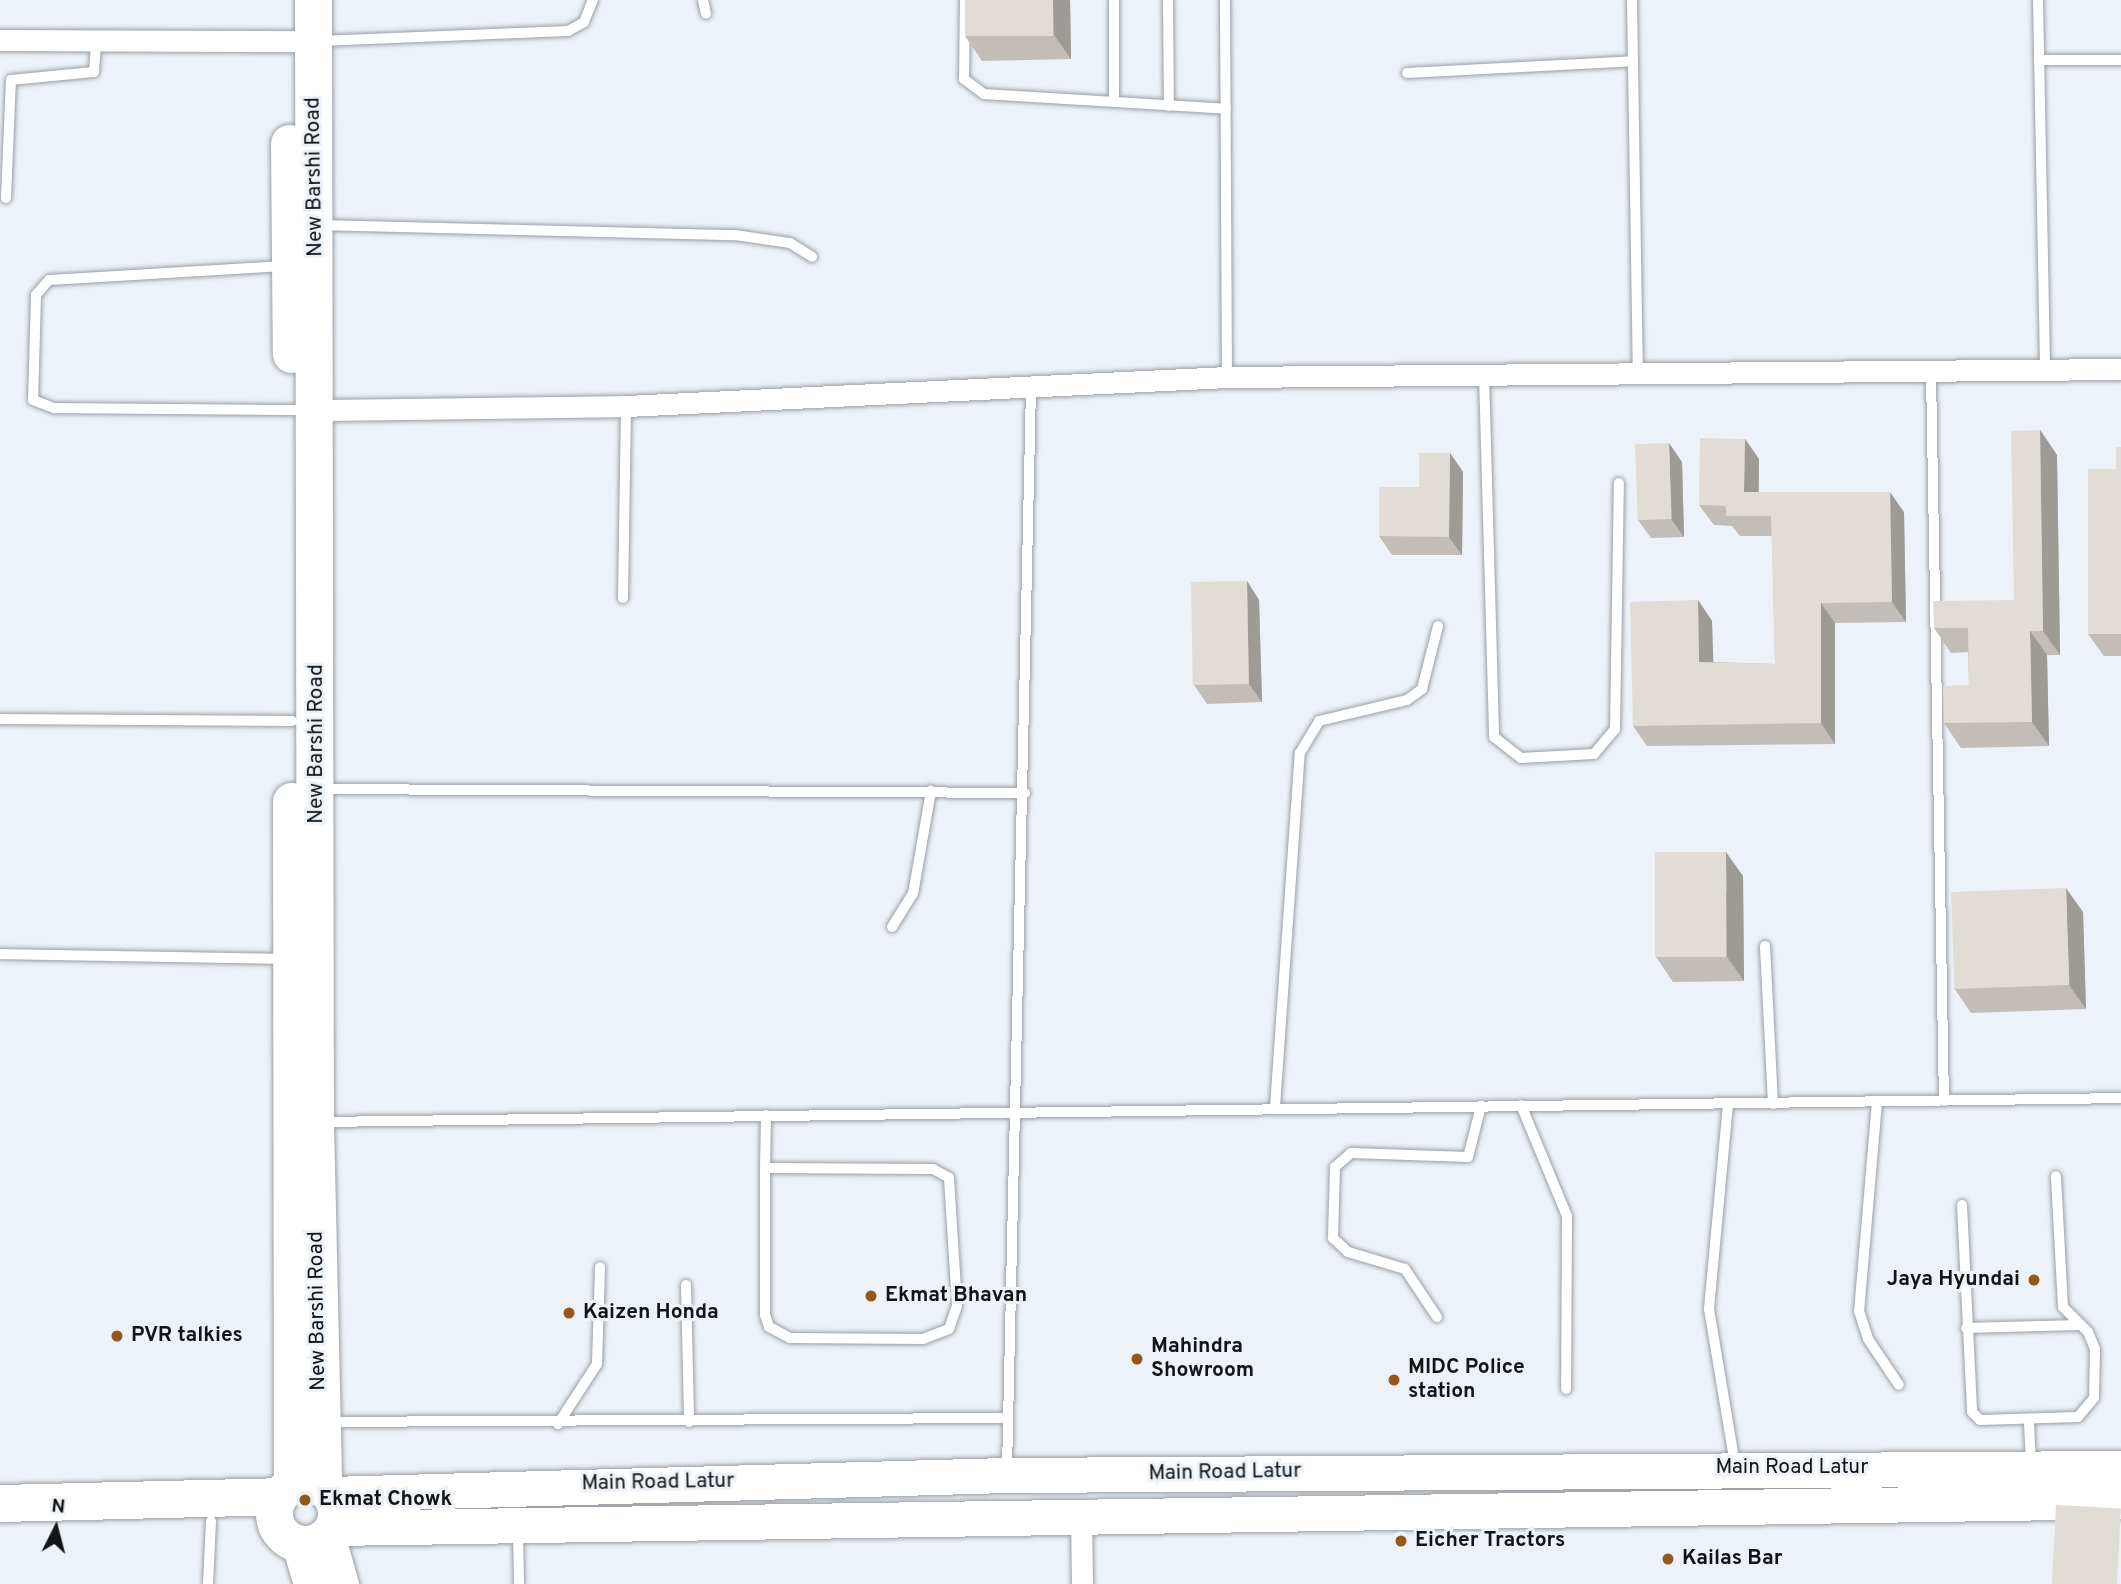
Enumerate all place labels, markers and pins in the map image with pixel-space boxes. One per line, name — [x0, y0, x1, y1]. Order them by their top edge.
place label: Jaya Hyundai — [1887, 1267, 2020, 1293]
marker: Jaya Hyundai — [2026, 1272, 2042, 1288]
place label: Ekmat Bhavan — [885, 1283, 1027, 1309]
marker: Ekmat Bhavan — [863, 1288, 879, 1304]
place label: Kaizen Honda — [583, 1300, 719, 1326]
marker: Kaizen Honda — [561, 1305, 577, 1321]
place label: PVR talkies — [131, 1323, 243, 1349]
marker: PVR talkies — [109, 1328, 125, 1344]
place label: Mahindra Showroom — [1151, 1334, 1254, 1384]
marker: Mahindra Showroom — [1129, 1351, 1145, 1367]
place label: MIDC Police station — [1408, 1355, 1525, 1405]
marker: MIDC Police station — [1386, 1372, 1402, 1388]
place label: Ekmat Chowk — [319, 1487, 452, 1513]
marker: Ekmat Chowk — [297, 1492, 313, 1508]
place label: Eicher Tractors — [1415, 1528, 1565, 1554]
marker: Eicher Tractors — [1393, 1533, 1409, 1549]
place label: Kailas Bar — [1682, 1546, 1783, 1572]
marker: Kailas Bar — [1660, 1551, 1676, 1567]

